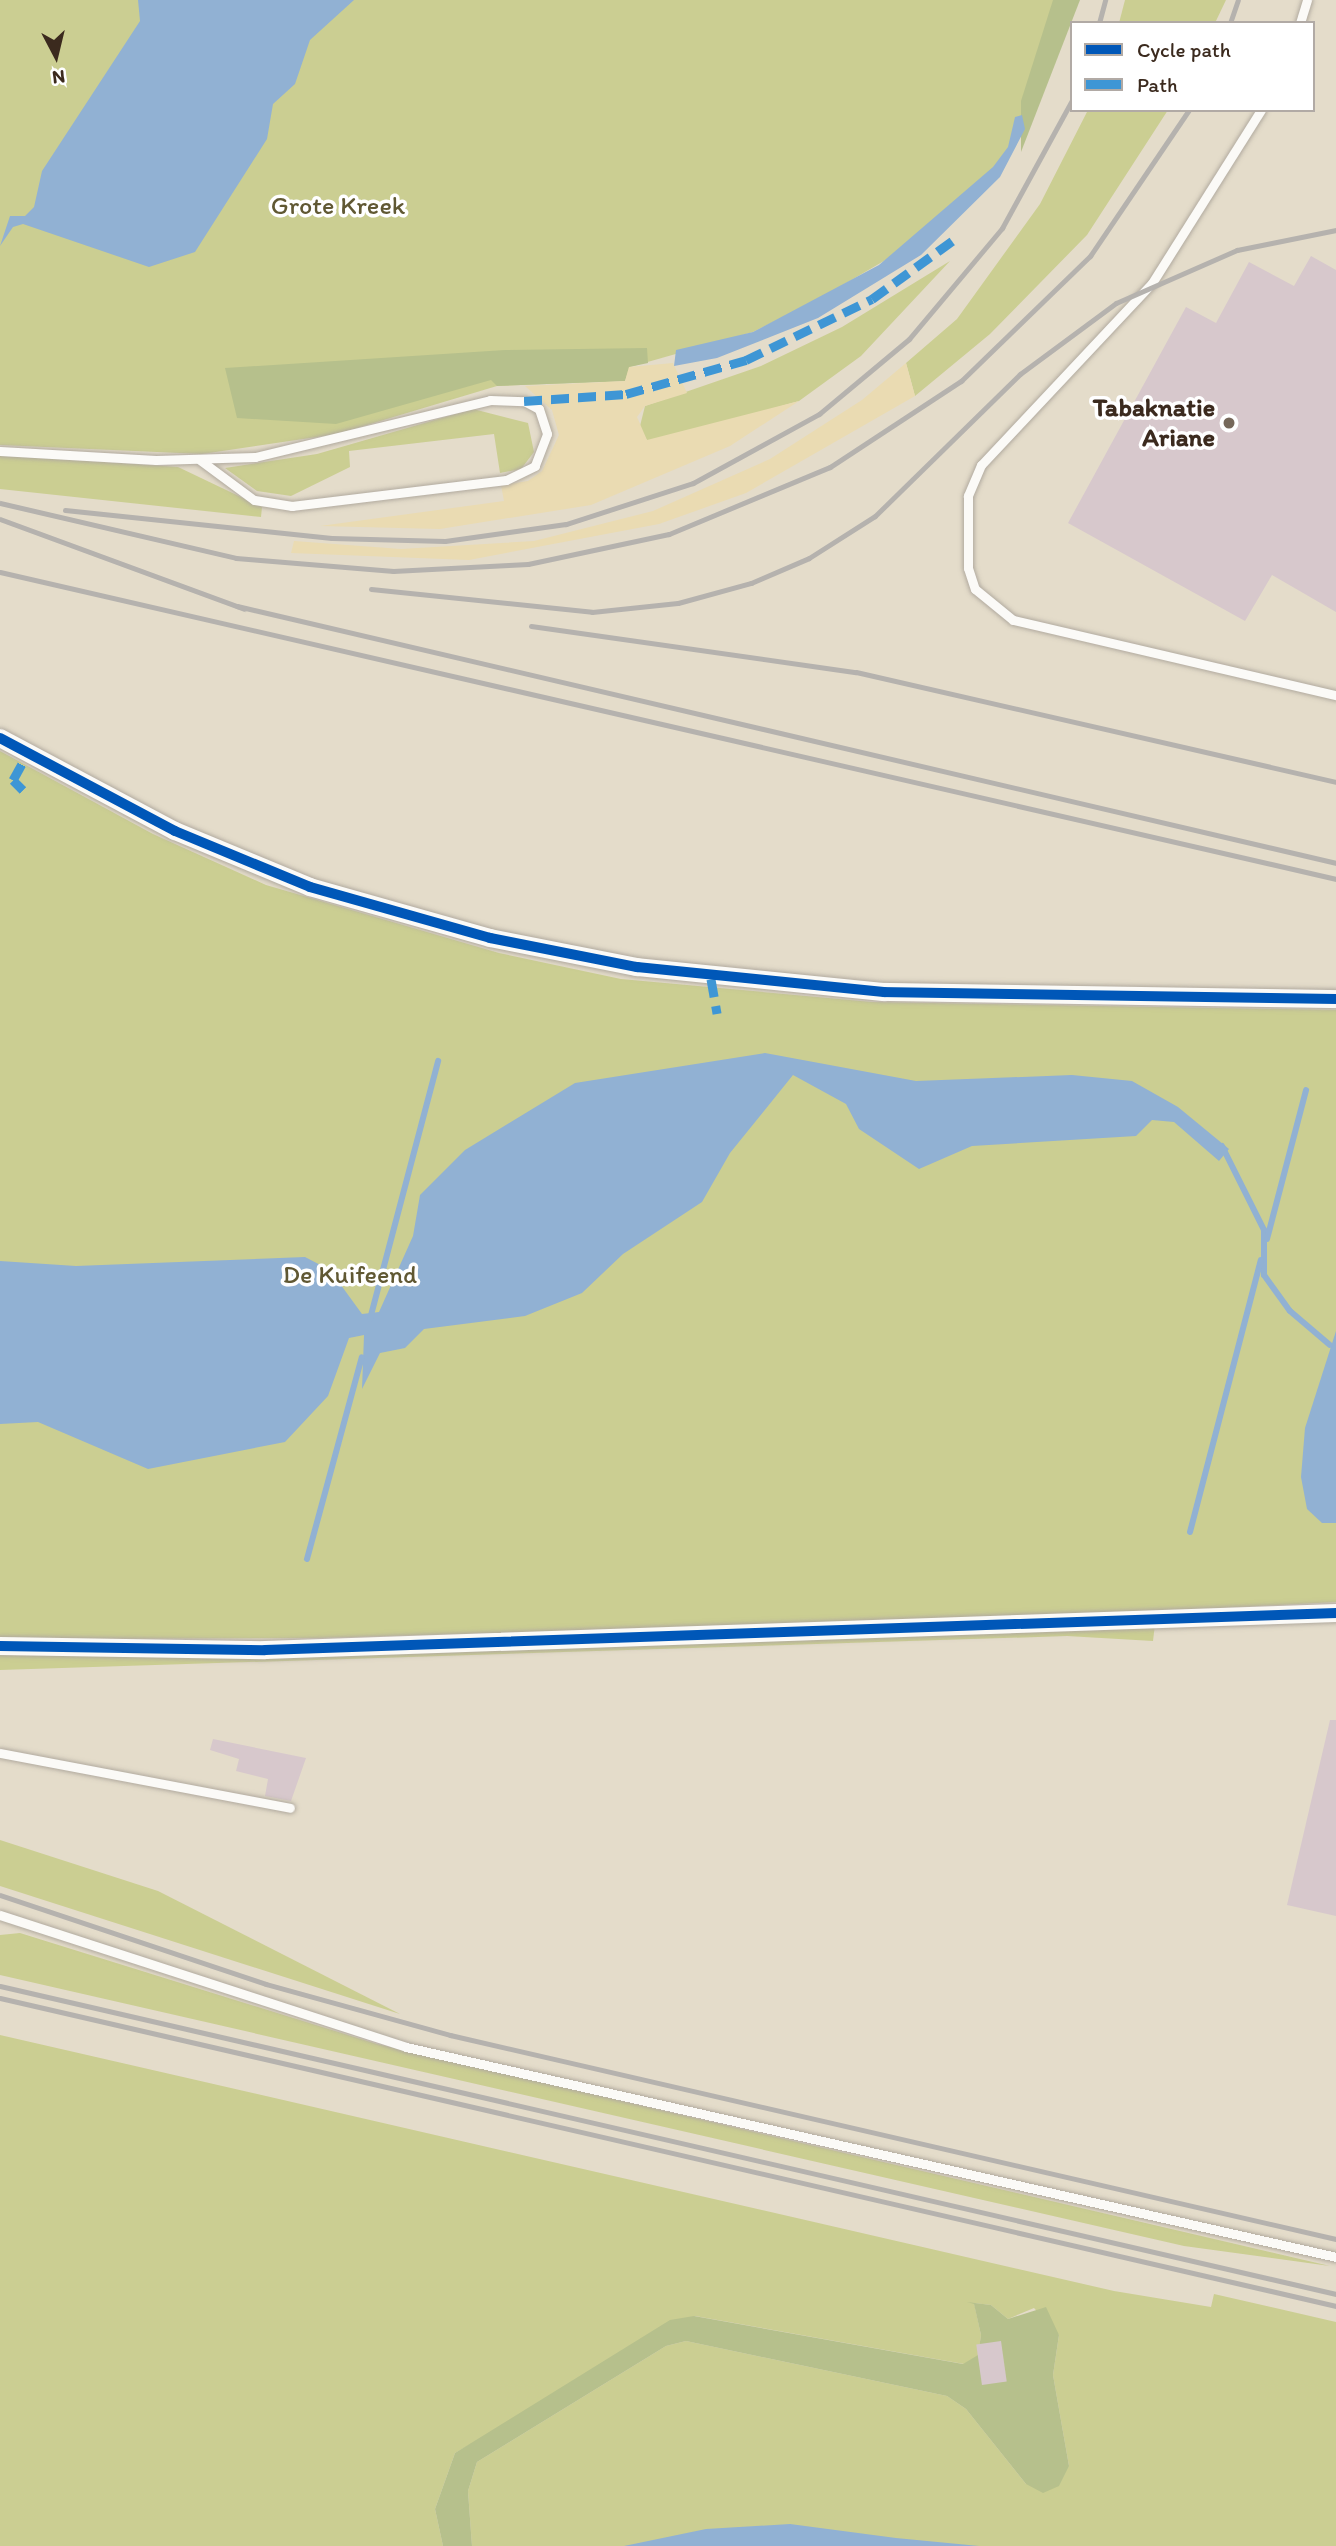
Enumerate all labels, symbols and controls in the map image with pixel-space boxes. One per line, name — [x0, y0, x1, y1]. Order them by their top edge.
north arrow — [21, 21, 91, 91]
legend — [1070, 21, 1315, 112]
text: Cycle path — [1137, 37, 1231, 62]
text: N — [51, 65, 66, 90]
text: Path — [1137, 72, 1178, 97]
park label: Grote Kreek — [271, 190, 405, 222]
place label: Tabaknatie Ariane — [1093, 392, 1215, 453]
marker: Tabaknatie Ariane — [1221, 415, 1237, 431]
park label: De Kuifeend — [282, 1259, 418, 1291]

